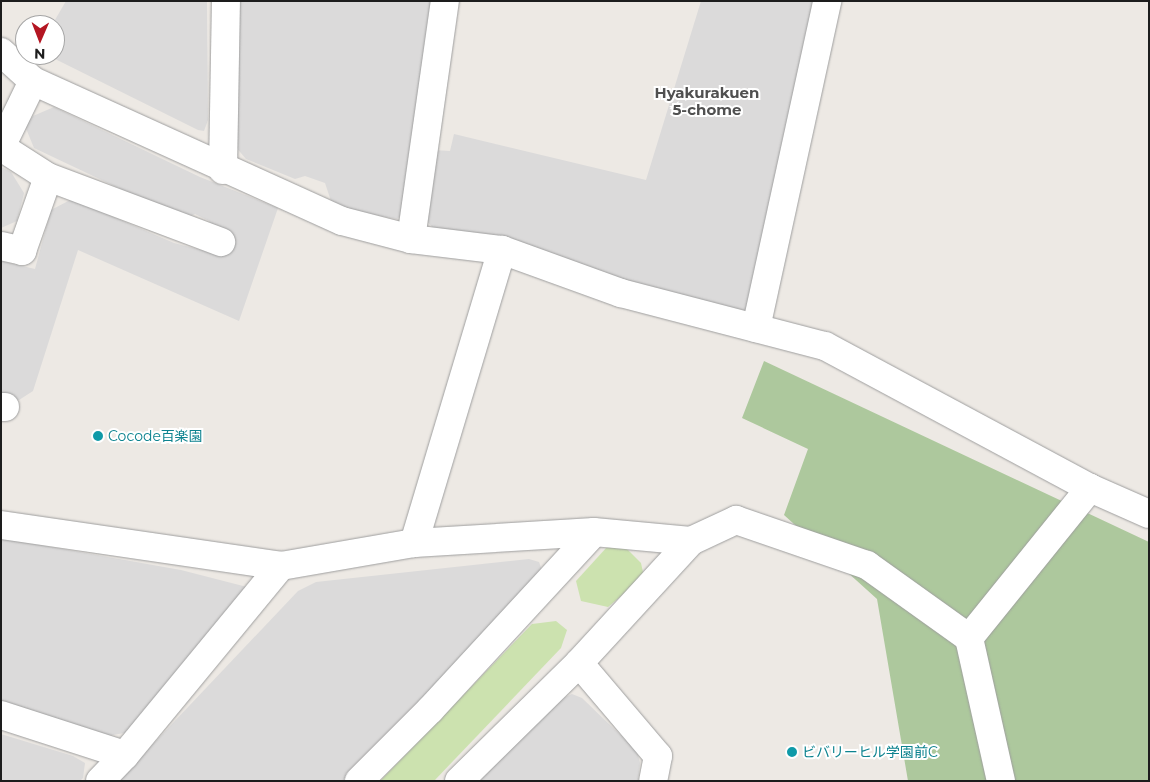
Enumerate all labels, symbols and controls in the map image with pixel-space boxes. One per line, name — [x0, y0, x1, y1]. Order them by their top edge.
north arrow — [15, 15, 65, 65]
text: N — [34, 45, 46, 63]
district label: Hyakurakuen 5-chome — [655, 83, 759, 118]
place label: Cocode百楽園 — [108, 428, 203, 444]
marker: Cocode百楽園 — [92, 430, 104, 442]
place label: ビバリーヒル学園前C — [802, 744, 938, 760]
marker: ビバリーヒル学園前C — [786, 746, 798, 758]

